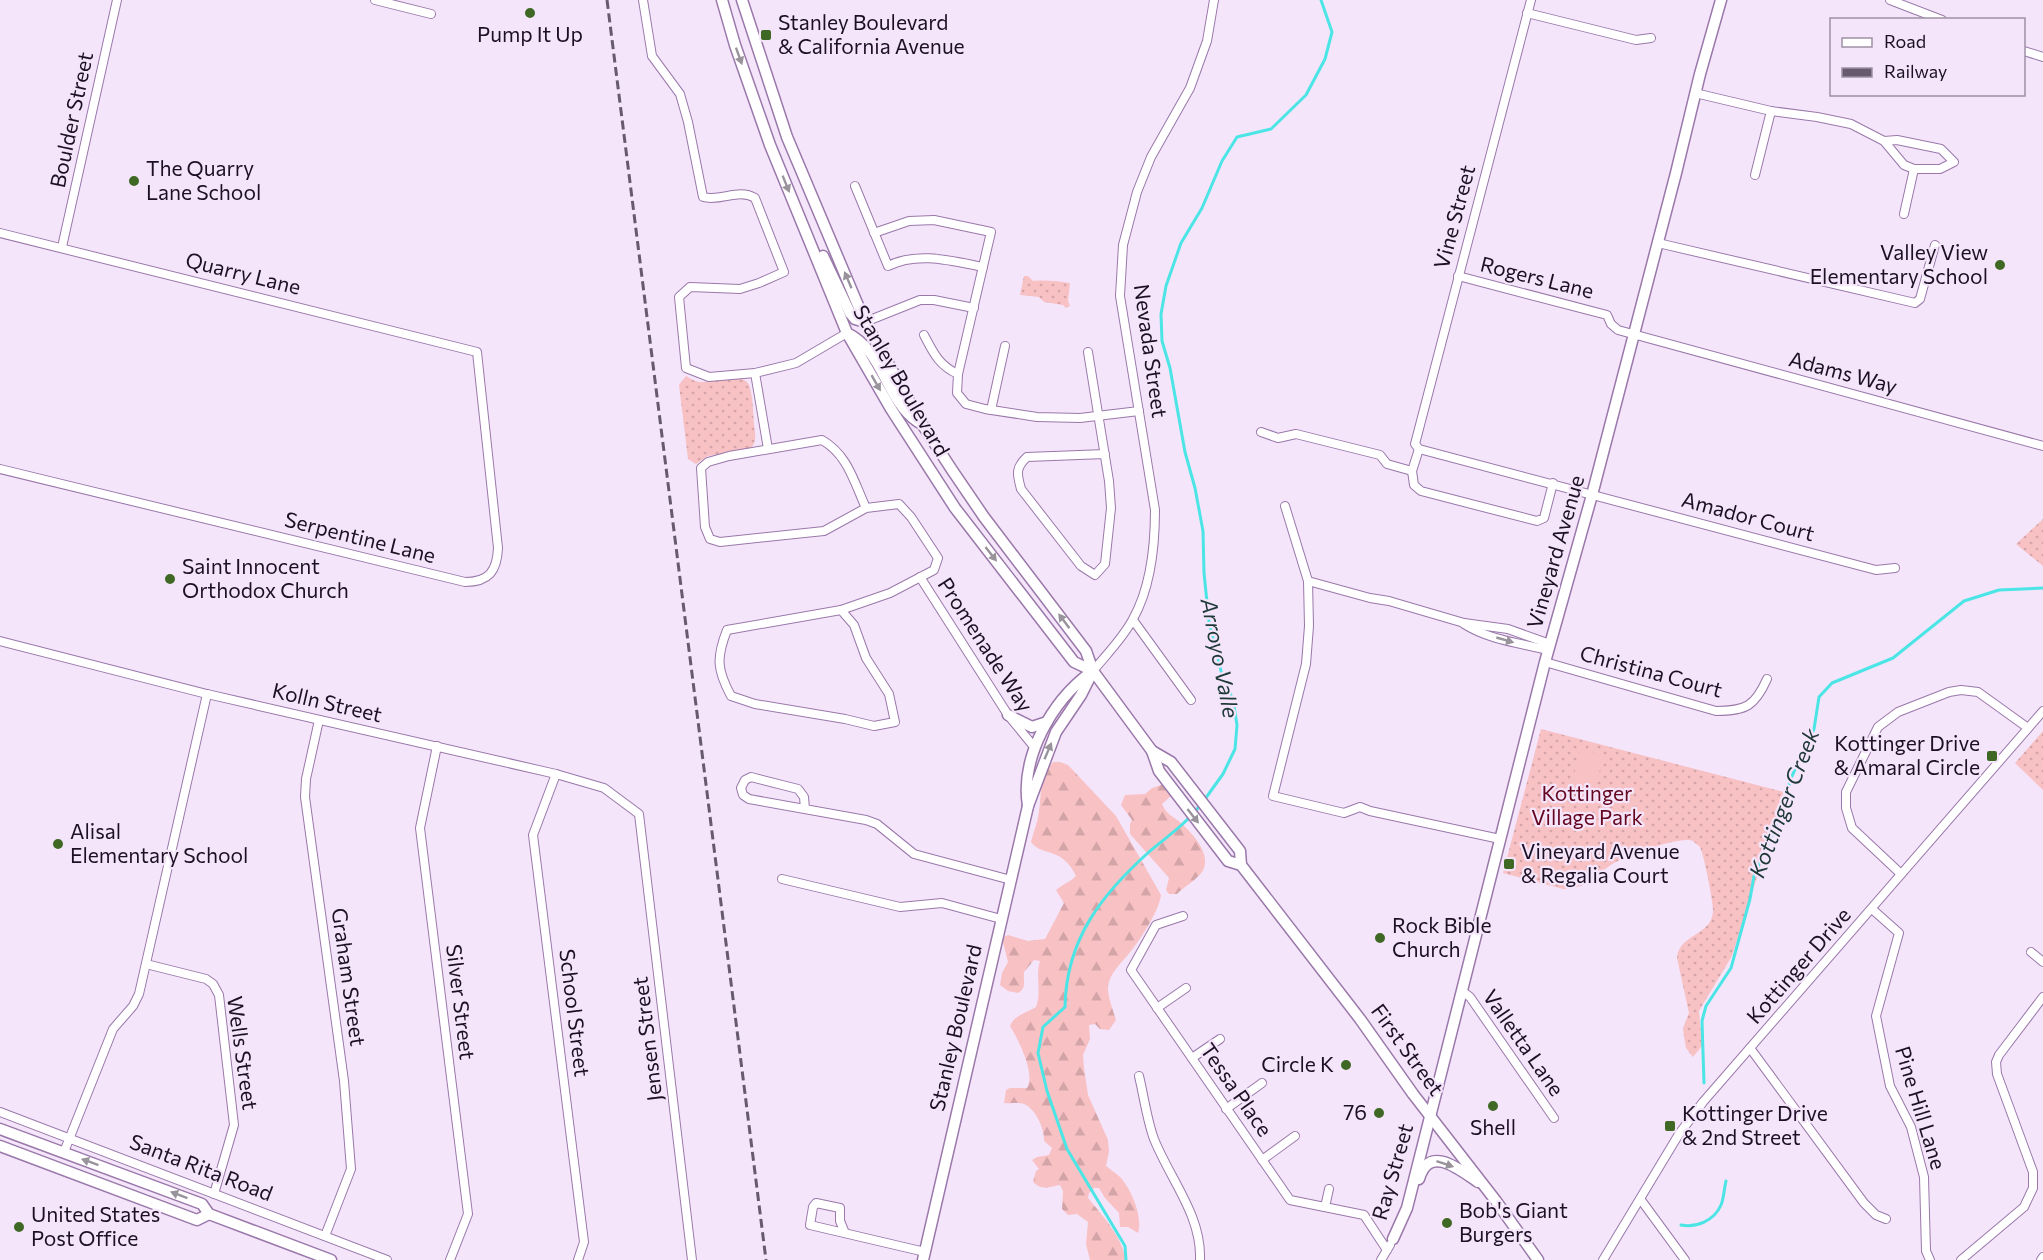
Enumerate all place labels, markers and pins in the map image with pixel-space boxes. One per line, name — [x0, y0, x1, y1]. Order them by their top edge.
marker: Pump It Up — [523, 6, 537, 20]
place label: Stanley Boulevard & California Avenue — [778, 9, 965, 58]
place label: Pump It Up — [477, 21, 583, 46]
marker: Stanley Boulevard & California Avenue — [759, 28, 773, 42]
place label: The Quarry Lane School — [146, 155, 261, 204]
marker: The Quarry Lane School — [127, 174, 141, 188]
place label: Valley View Elementary School — [1810, 239, 1988, 288]
marker: Valley View Elementary School — [1993, 258, 2007, 272]
place label: Saint Innocent Orthodox Church — [182, 553, 349, 602]
marker: Saint Innocent Orthodox Church — [163, 572, 177, 586]
place label: Kottinger Drive & Amaral Circle — [1834, 730, 1980, 779]
marker: Kottinger Drive & Amaral Circle — [1985, 749, 1999, 763]
place label: Alisal Elementary School — [70, 818, 248, 867]
marker: Alisal Elementary School — [51, 837, 65, 851]
place label: Vineyard Avenue & Regalia Court — [1521, 838, 1679, 887]
marker: Vineyard Avenue & Regalia Court — [1502, 857, 1516, 871]
place label: Rock Bible Church — [1392, 912, 1492, 961]
marker: Rock Bible Church — [1373, 931, 1387, 945]
place label: Circle K — [1261, 1051, 1334, 1076]
marker: Circle K — [1339, 1058, 1353, 1072]
place label: 76 — [1343, 1099, 1367, 1124]
marker: Shell — [1486, 1099, 1500, 1113]
place label: Kottinger Drive & 2nd Street — [1682, 1100, 1828, 1149]
marker: 76 — [1372, 1106, 1386, 1120]
place label: Shell — [1470, 1114, 1516, 1139]
marker: Kottinger Drive & 2nd Street — [1663, 1119, 1677, 1133]
place label: Bob's Giant Burgers — [1459, 1197, 1568, 1246]
place label: United States Post Office — [31, 1201, 160, 1250]
marker: Bob's Giant Burgers — [1440, 1216, 1454, 1230]
marker: United States Post Office — [12, 1220, 26, 1234]

